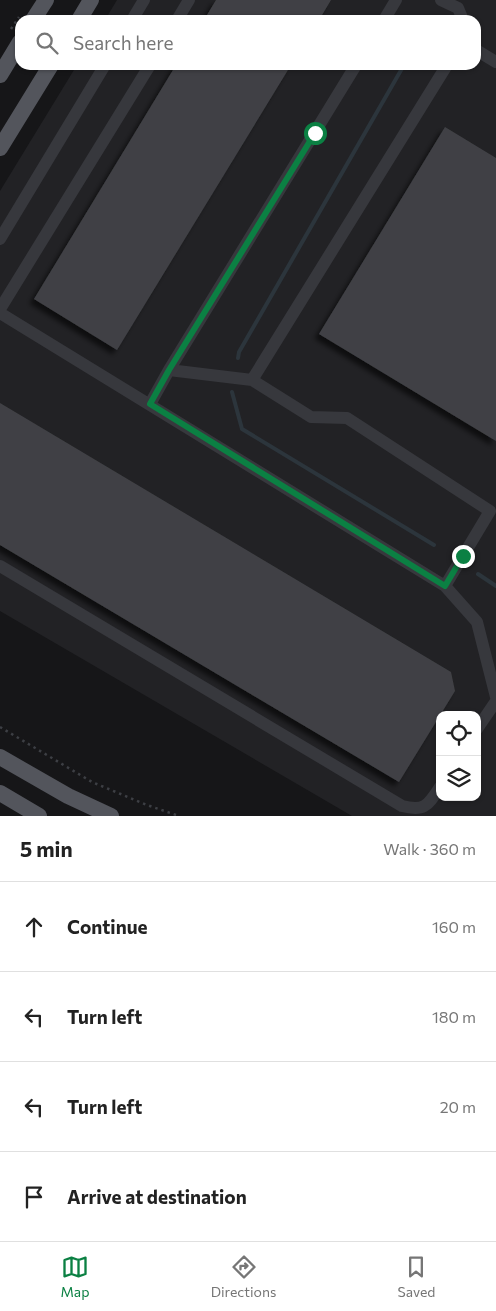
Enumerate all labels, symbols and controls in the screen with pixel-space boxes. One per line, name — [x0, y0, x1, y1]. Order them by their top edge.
search box — [15, 15, 481, 70]
icon: search — [33, 29, 61, 57]
text: Search here — [73, 31, 173, 54]
route start — [304, 122, 327, 145]
route end — [452, 545, 475, 568]
map controls — [436, 711, 481, 801]
button: locate — [436, 711, 481, 756]
button: layers — [436, 756, 481, 801]
text: 5 min — [20, 836, 73, 861]
text: Walk · 360 m — [383, 839, 476, 858]
icon: ahead — [20, 913, 48, 941]
text: Continue — [67, 915, 147, 938]
text: 160 m — [432, 917, 476, 936]
icon: left — [20, 1003, 48, 1031]
text: Turn left — [67, 1005, 142, 1028]
text: 180 m — [432, 1007, 476, 1026]
icon: left — [20, 1093, 48, 1121]
text: Turn left — [67, 1095, 142, 1118]
text: 20 m — [440, 1097, 476, 1116]
icon: arrive — [20, 1183, 48, 1211]
text: Arrive at destination — [67, 1185, 247, 1208]
tab: Map — [61, 1253, 89, 1300]
tab: Directions — [211, 1253, 276, 1300]
tab: Saved — [398, 1253, 435, 1300]

